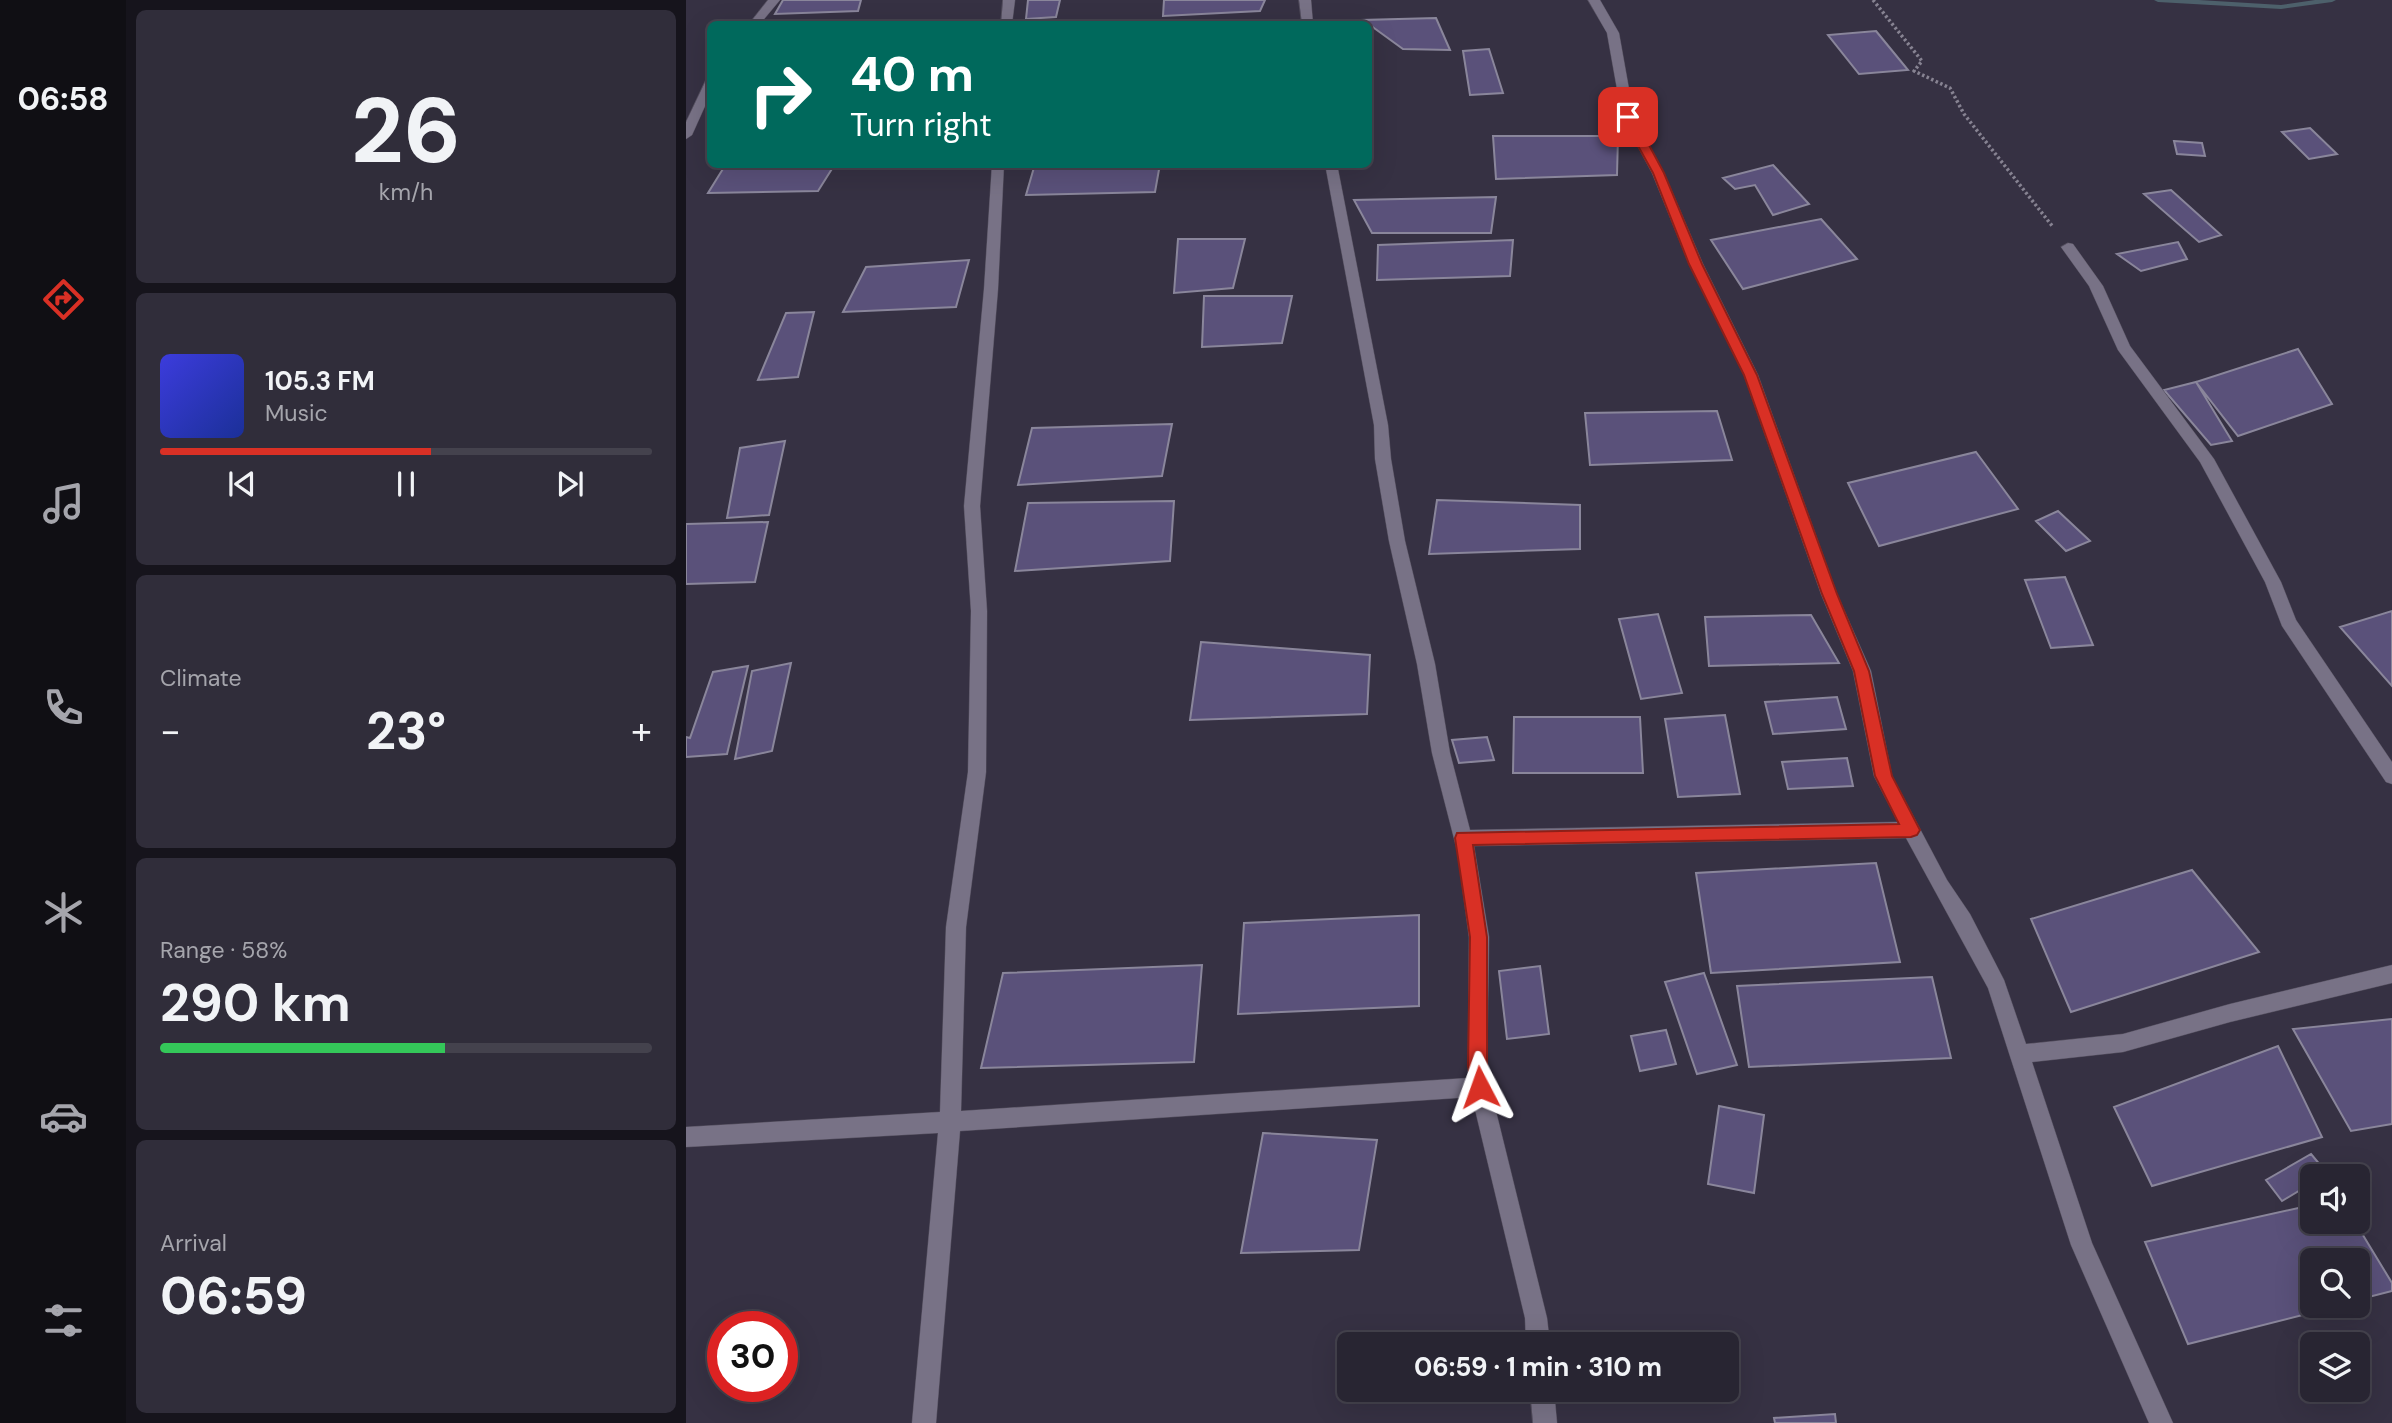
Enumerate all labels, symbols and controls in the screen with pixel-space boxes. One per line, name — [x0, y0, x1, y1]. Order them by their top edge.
text: 40 m — [850, 42, 974, 106]
icon: right — [735, 49, 826, 140]
text: 26 — [351, 72, 461, 190]
text: 06:58 — [17, 78, 109, 120]
pin — [1598, 87, 1658, 147]
icon: arrive — [1609, 98, 1647, 136]
text: Turn right — [850, 104, 992, 146]
text: km/h — [379, 177, 433, 207]
icon: directions — [39, 275, 88, 324]
text: 105.3 FM — [265, 364, 375, 398]
text: Music — [265, 398, 328, 428]
icon: previous — [223, 465, 261, 503]
icon: pause — [387, 465, 425, 503]
icon: next — [551, 465, 589, 503]
icon: music — [39, 479, 88, 528]
text: Climate — [160, 663, 242, 693]
icon: phone — [39, 683, 88, 732]
text: 23° — [366, 697, 446, 765]
text: − — [160, 706, 181, 756]
text: + — [631, 706, 652, 756]
icon: climate — [39, 888, 88, 937]
text: Range · 58% — [160, 935, 287, 965]
text: 290 km — [160, 969, 351, 1037]
position arrow — [1443, 1050, 1517, 1124]
icon: car — [39, 1092, 88, 1141]
map controls — [2300, 1164, 2370, 1402]
button: sound — [2300, 1164, 2370, 1234]
text: Arrival — [160, 1228, 227, 1258]
button: search — [2300, 1248, 2370, 1318]
text: 06:59 — [160, 1262, 307, 1330]
icon: filters — [39, 1296, 88, 1345]
speed limit sign: 30 — [707, 1311, 798, 1402]
button: layers — [2300, 1332, 2370, 1402]
text: 06:59 · 1 min · 310 m — [1414, 1350, 1662, 1384]

